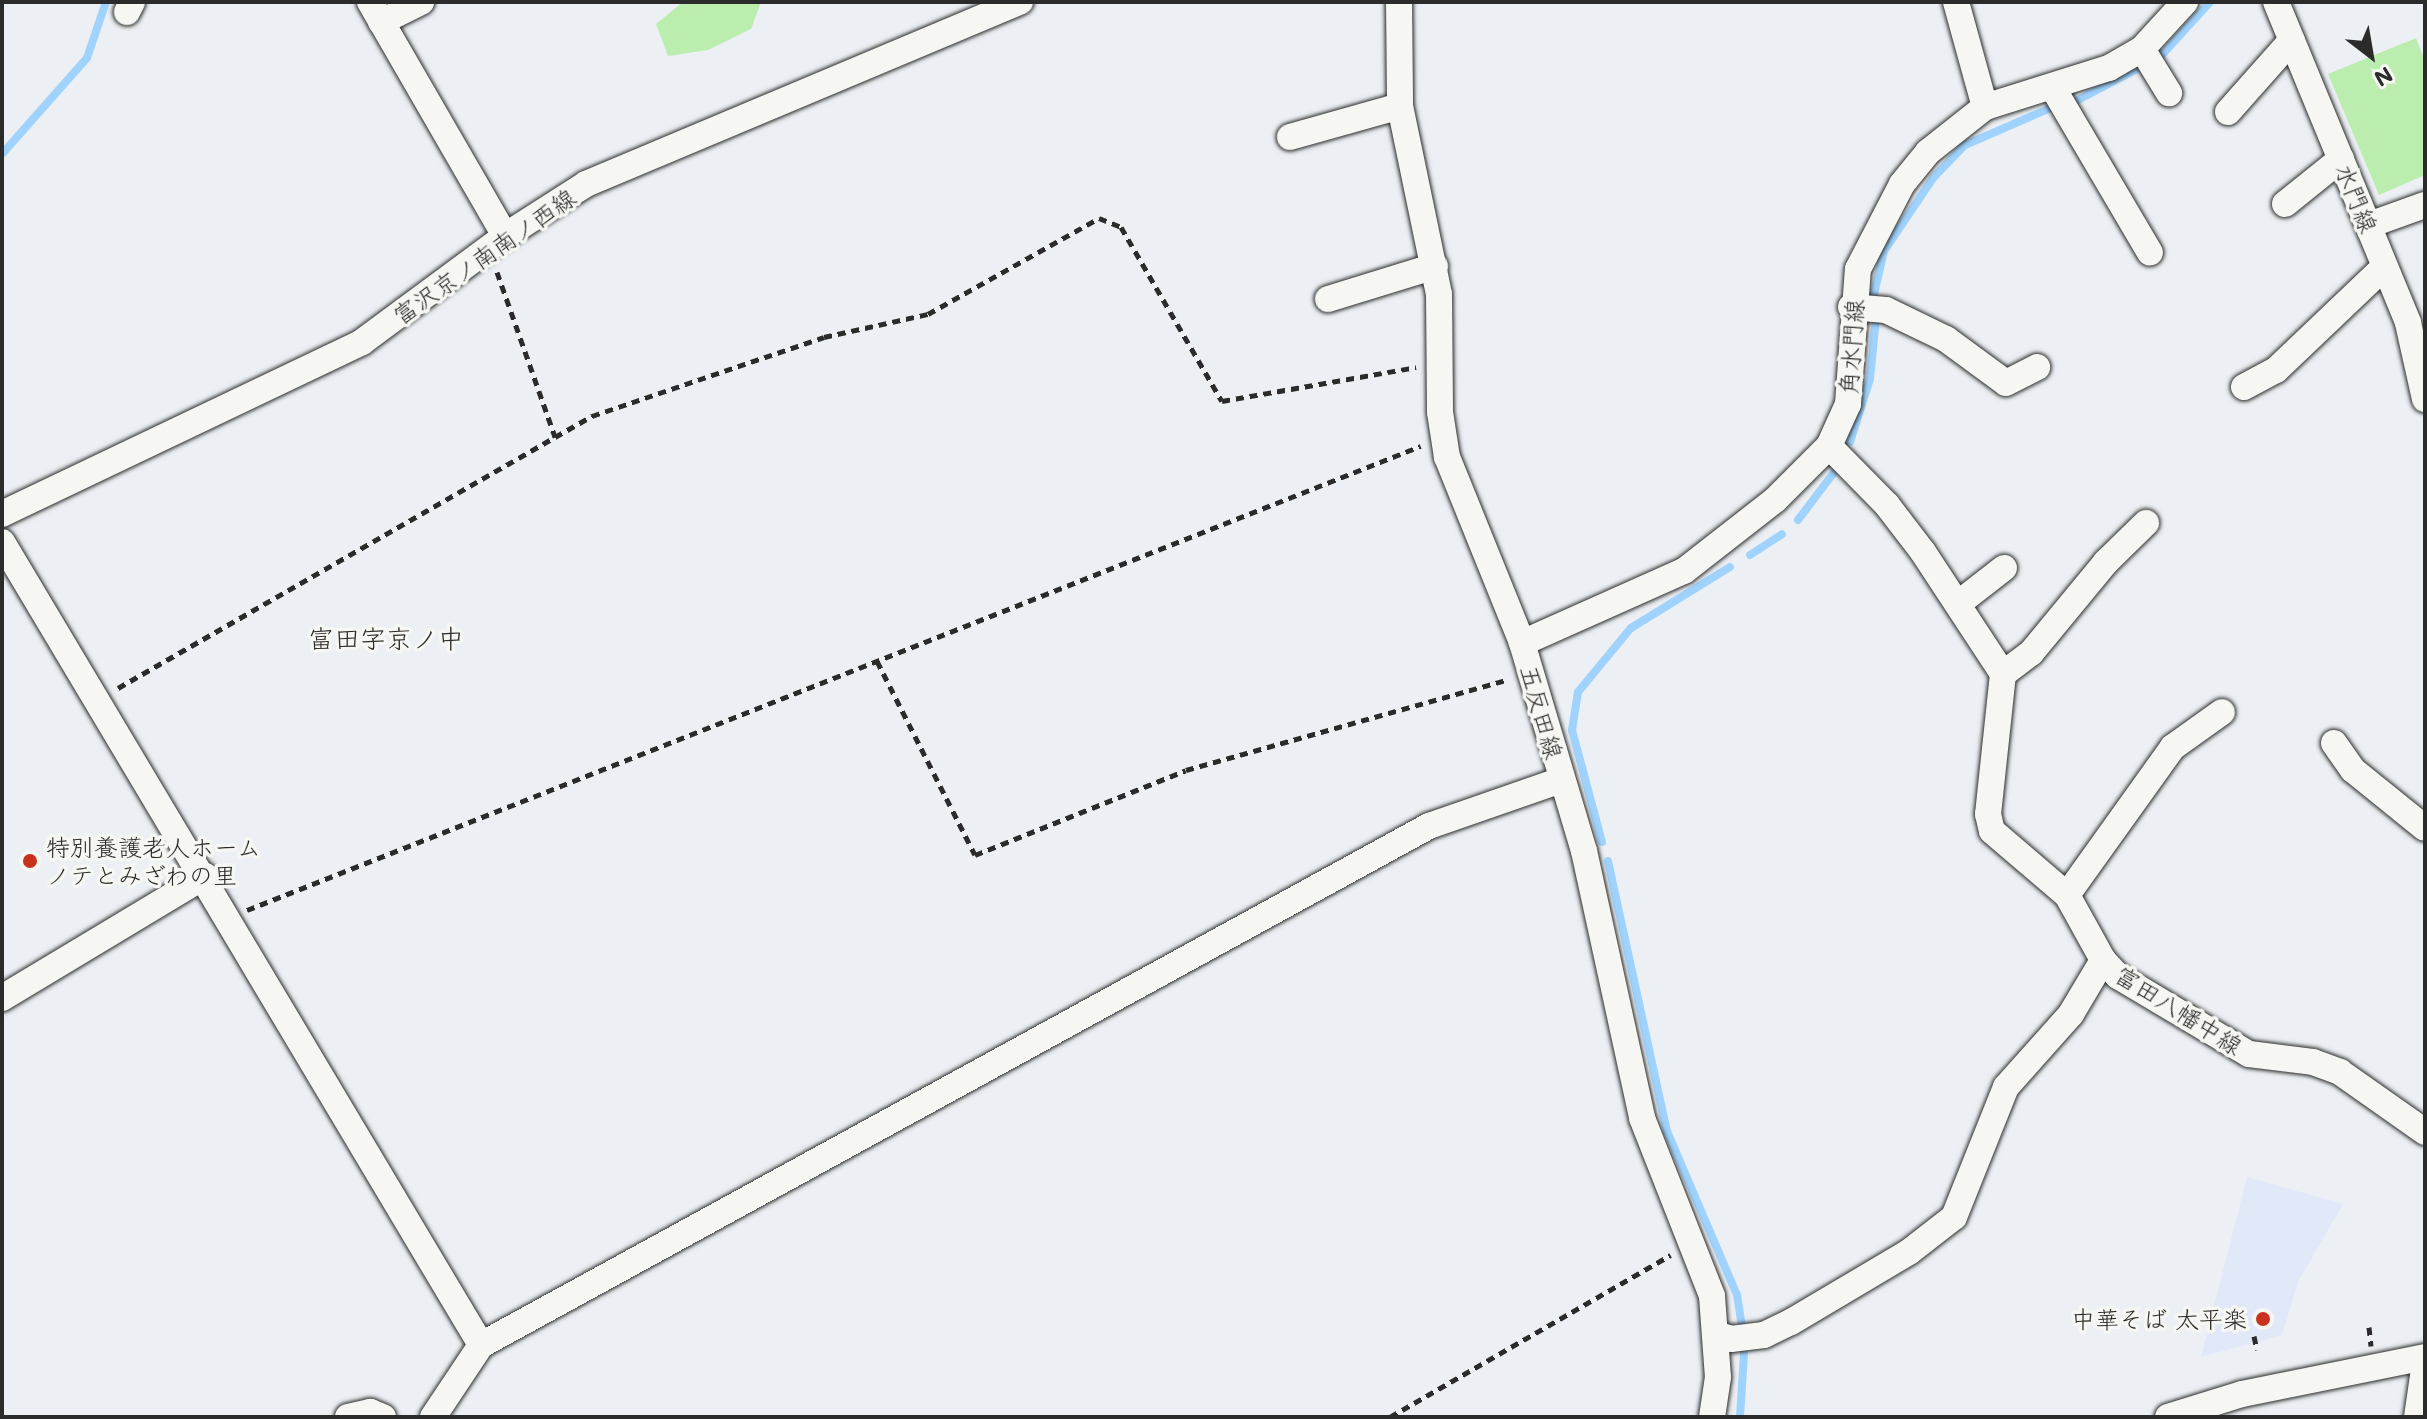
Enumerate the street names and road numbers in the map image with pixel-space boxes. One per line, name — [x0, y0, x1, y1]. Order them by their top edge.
street label: 水門線 — [2330, 159, 2384, 237]
street label: 富沢京ノ南南ノ西線 — [387, 182, 581, 330]
street label: 角水門線 — [1833, 298, 1869, 396]
street label: 五反田線 — [1515, 662, 1569, 762]
street label: 富田八幡中線 — [2110, 960, 2248, 1060]

